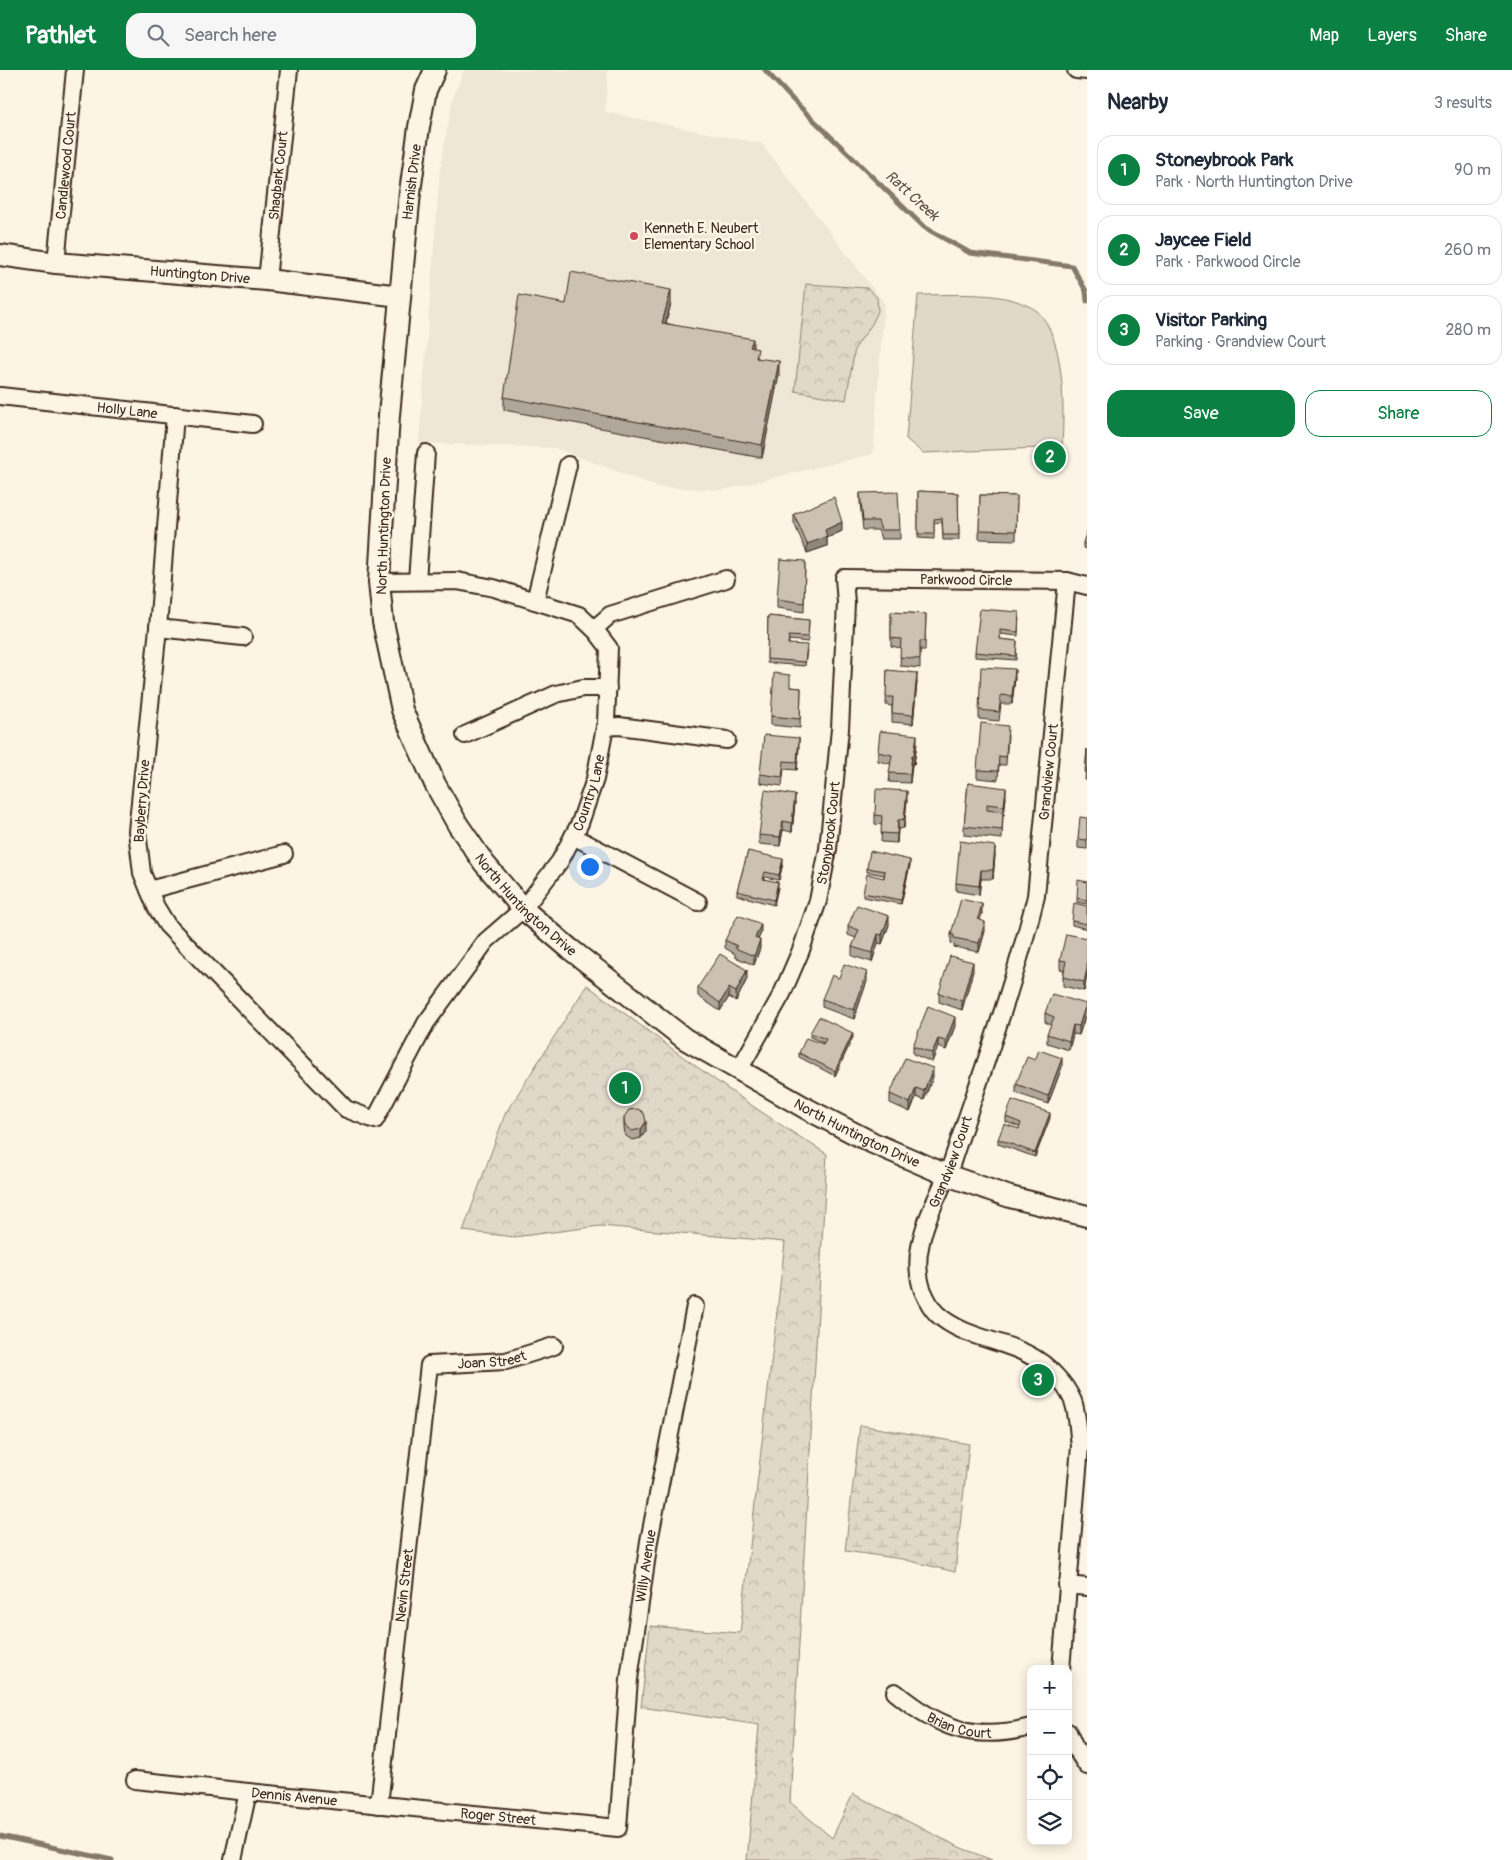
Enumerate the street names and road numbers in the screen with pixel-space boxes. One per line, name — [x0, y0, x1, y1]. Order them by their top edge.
street label: Candlewood Court — [52, 110, 79, 220]
street label: Shagbark Court — [265, 130, 291, 221]
street label: Harnish Drive — [399, 143, 425, 221]
street label: Huntington Drive — [149, 262, 251, 287]
street label: Holly Lane — [96, 398, 159, 422]
street label: North Huntington Drive — [373, 457, 395, 595]
street label: Parkwood Circle — [920, 571, 1013, 589]
street label: Grandview Court — [1035, 722, 1061, 821]
street label: Country Lane — [569, 753, 608, 834]
street label: Bayberry Drive — [131, 759, 153, 843]
street label: Stonybrook Court — [813, 780, 843, 886]
street label: North Huntington Drive — [471, 850, 580, 960]
street label: North Huntington Drive — [791, 1095, 923, 1171]
street label: Grandview Court — [925, 1113, 976, 1210]
street label: Joan Street — [457, 1347, 529, 1372]
street label: Willy Avenue — [632, 1528, 660, 1603]
street label: Nevin Street — [391, 1547, 417, 1623]
street label: Brian Court — [924, 1708, 992, 1741]
street label: Dennis Avenue — [250, 1784, 338, 1809]
street label: Roger Street — [460, 1804, 537, 1828]

